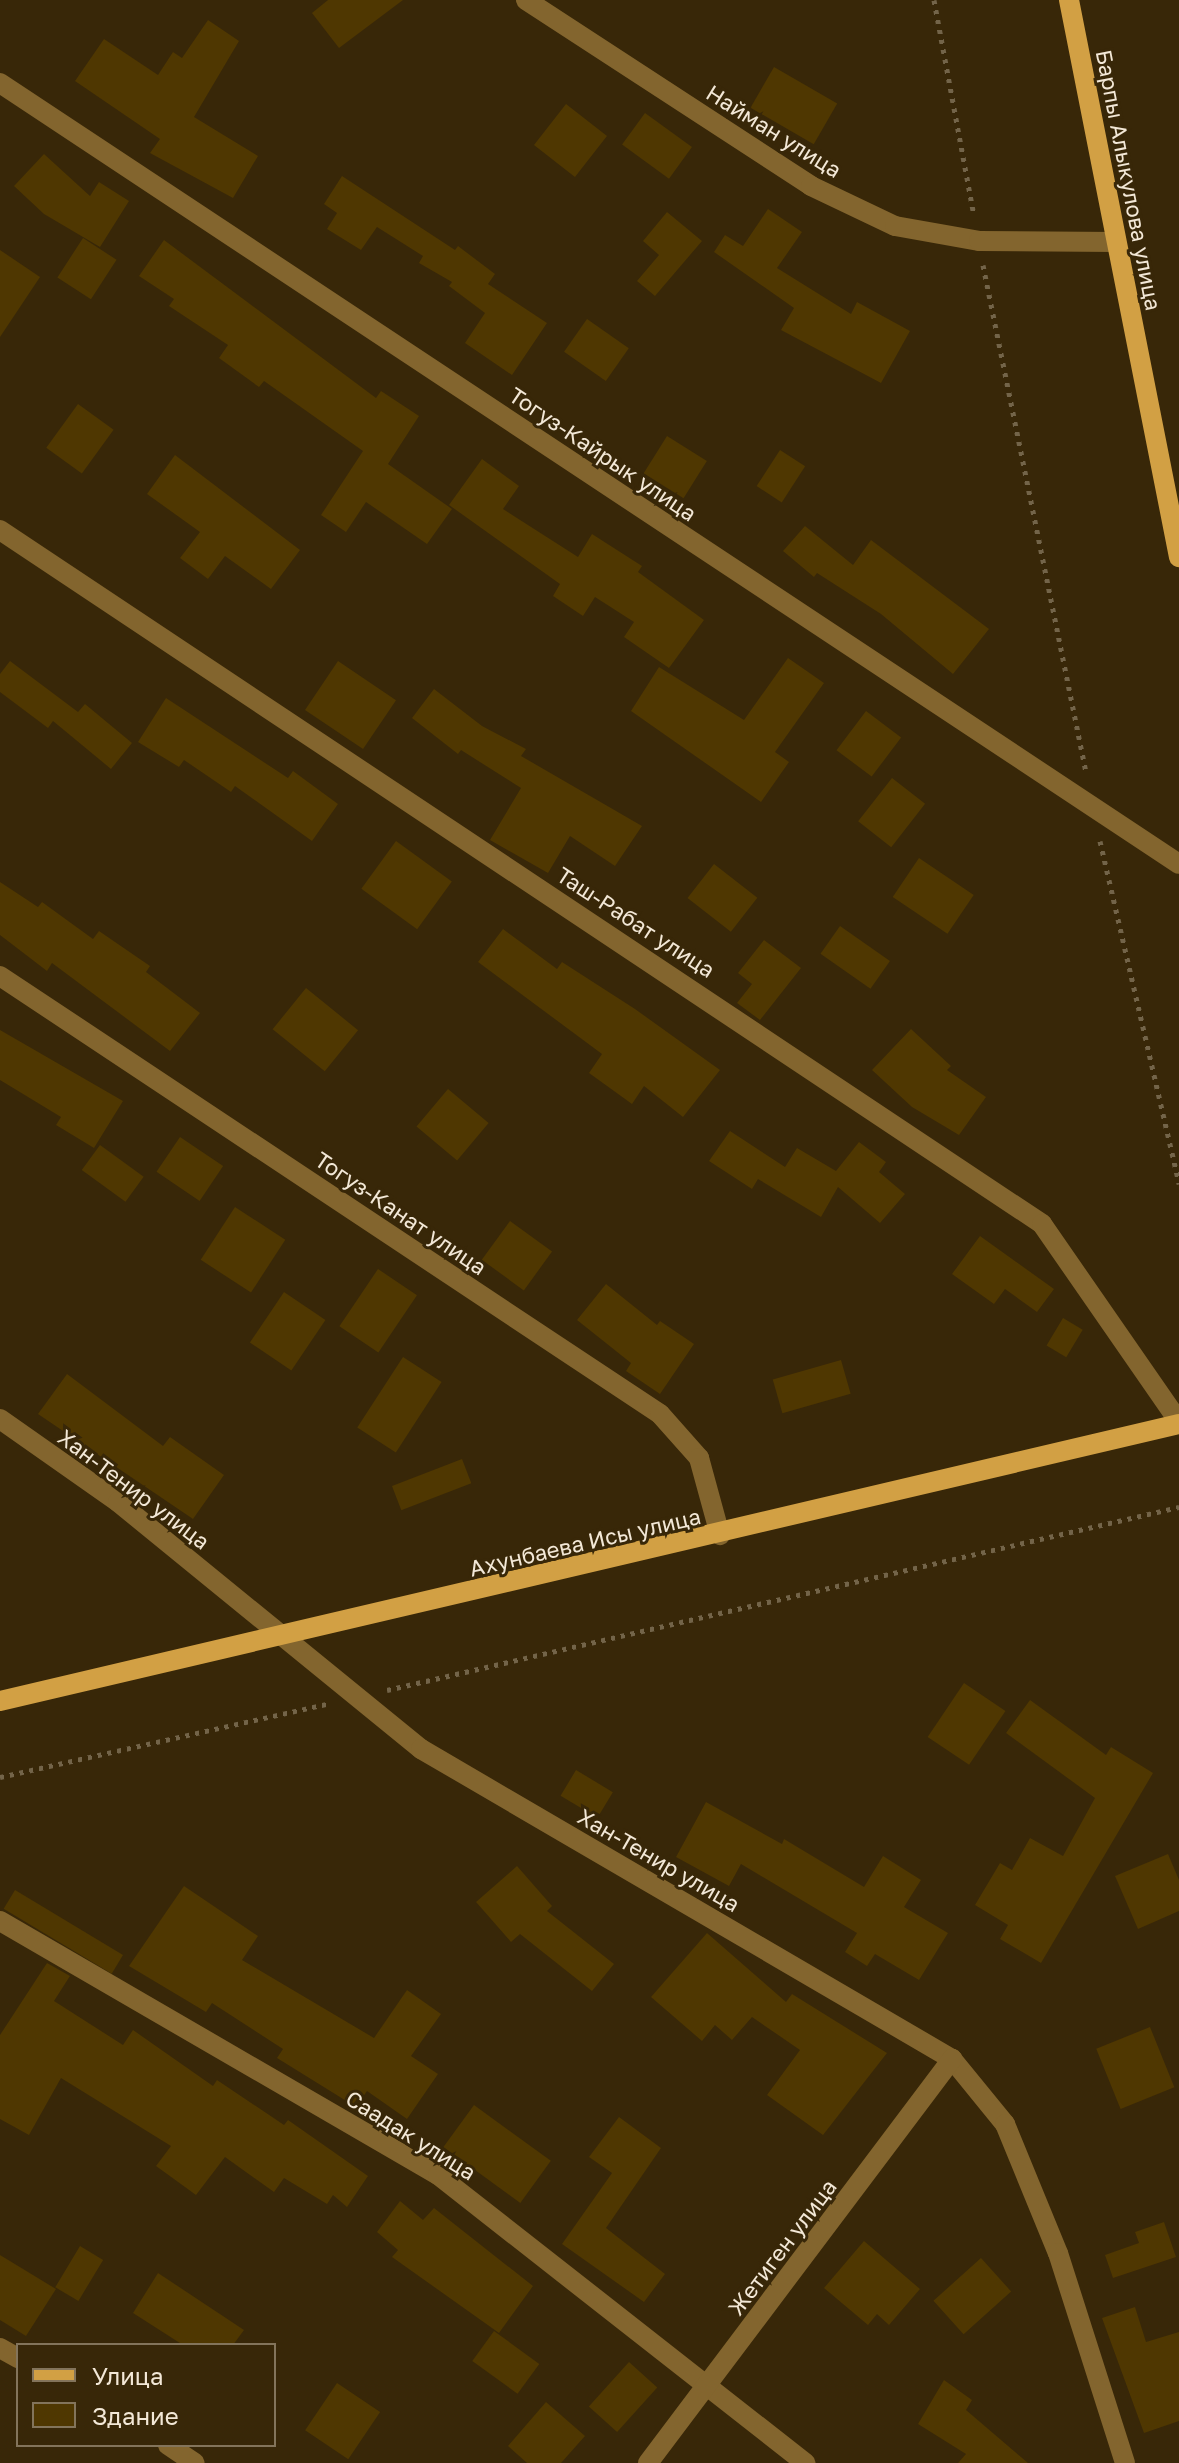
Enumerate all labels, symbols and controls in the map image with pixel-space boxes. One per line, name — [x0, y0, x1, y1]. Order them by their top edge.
street label: Барпы Алыкулова улица — [1091, 47, 1167, 313]
street label: Найман улица — [702, 79, 846, 183]
street label: Тогуз-Кайрык улица — [504, 381, 702, 527]
street label: Таш-Рабат улица — [552, 861, 720, 983]
street label: Тогуз-Канат улица — [310, 1146, 492, 1280]
street label: Хан-Тенир улица — [53, 1424, 215, 1554]
street label: Ахунбаева Исы улица — [467, 1503, 703, 1581]
street label: Хан-Тенир улица — [573, 1803, 745, 1917]
street label: Саадак улица — [341, 2084, 481, 2186]
street label: Жетиген улица — [722, 2174, 842, 2320]
legend — [16, 2343, 276, 2447]
text: Улица — [92, 2361, 164, 2390]
text: Здание — [92, 2401, 179, 2430]

